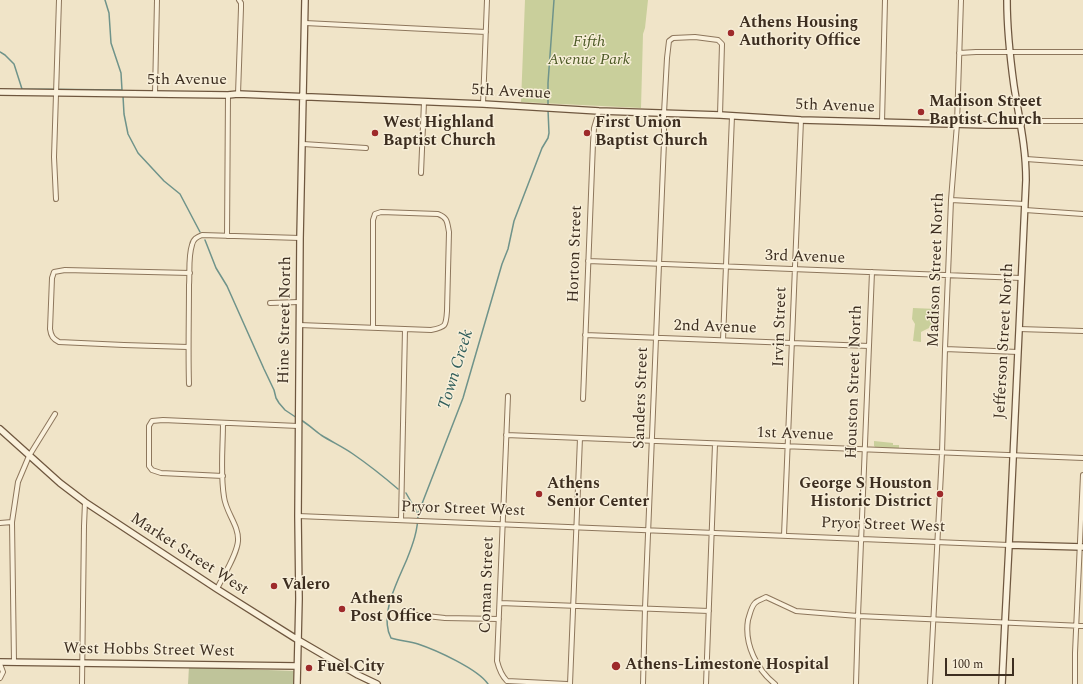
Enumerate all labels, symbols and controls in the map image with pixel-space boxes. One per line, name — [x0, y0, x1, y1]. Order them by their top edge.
place label: Athens Housing Authority Office — [739, 14, 861, 52]
marker: Athens Housing Authority Office — [726, 28, 736, 38]
park label: Fifth Avenue Park — [548, 33, 630, 71]
street label: 5th Avenue — [147, 71, 227, 91]
street label: 5th Avenue — [471, 81, 551, 105]
place label: Madison Street Baptist Church — [929, 93, 1042, 131]
street label: 5th Avenue — [795, 96, 875, 118]
marker: Madison Street Baptist Church — [916, 107, 926, 117]
place label: West Highland Baptist Church — [383, 114, 496, 152]
place label: First Union Baptist Church — [595, 114, 708, 152]
marker: West Highland Baptist Church — [370, 128, 380, 138]
marker: First Union Baptist Church — [582, 128, 592, 138]
street label: Madison Street North — [925, 192, 949, 348]
street label: Horton Street — [565, 205, 587, 303]
street label: 3rd Avenue — [765, 247, 845, 269]
street label: Hine Street North — [275, 256, 297, 384]
street label: Jefferson Street North — [991, 262, 1019, 420]
street label: Irvin Street — [770, 286, 792, 368]
street label: Houston Street North — [843, 305, 867, 459]
street label: 2nd Avenue — [673, 317, 757, 339]
water label: Town Creek — [435, 328, 479, 412]
street label: Sanders Street — [631, 347, 653, 449]
street label: 1st Avenue — [756, 424, 834, 446]
place label: Athens Senior Center — [547, 475, 649, 513]
place label: George S Houston Historic District — [799, 475, 932, 513]
marker: Athens Senior Center — [534, 489, 544, 499]
marker: George S Houston Historic District — [935, 489, 945, 499]
street label: Pryor Street West — [400, 498, 526, 522]
street label: Market Street West — [126, 510, 252, 600]
street label: Pryor Street West — [820, 514, 946, 538]
street label: Coman Street — [477, 536, 499, 634]
place label: Valero — [282, 576, 330, 596]
marker: Valero — [269, 581, 279, 591]
place label: Athens Post Office — [350, 590, 432, 628]
marker: Athens Post Office — [337, 604, 347, 614]
street label: West Hobbs Street West — [63, 640, 235, 662]
scale bar — [947, 650, 1016, 676]
text: 100 m — [952, 655, 983, 674]
place label: Athens-Limestone Hospital — [625, 656, 829, 676]
place label: Fuel City — [317, 658, 384, 678]
marker: Athens-Limestone Hospital — [610, 660, 622, 672]
marker: Fuel City — [304, 663, 314, 673]

